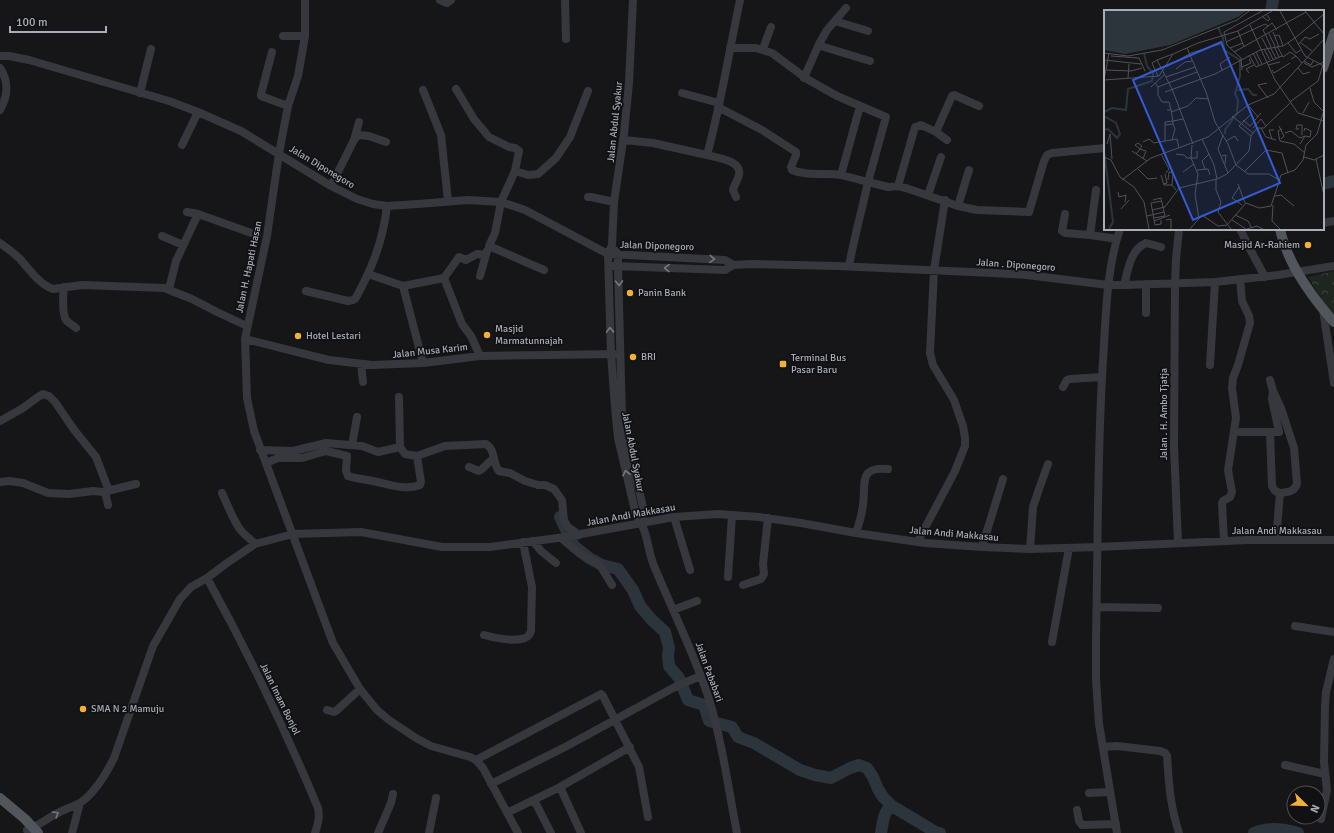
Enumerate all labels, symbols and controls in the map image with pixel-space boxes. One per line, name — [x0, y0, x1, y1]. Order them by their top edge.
scale bar — [10, 8, 106, 34]
inset map — [1104, 10, 1324, 230]
text: 100 m — [16, 15, 48, 30]
street label: Jalan Abdul Syakur — [605, 81, 625, 163]
street label: Jalan Diponegoro — [287, 143, 357, 191]
street label: Jalan H. Hapati Hasan — [233, 220, 265, 314]
street label: Jalan Diponegoro — [620, 239, 694, 253]
place label: Masjid Ar-Rahiem — [1224, 239, 1300, 251]
marker: Masjid Ar-Rahiem — [1303, 240, 1313, 250]
one-way arrow — [709, 254, 716, 263]
street label: Jalan . Diponegoro — [976, 256, 1056, 274]
one-way arrow — [664, 264, 670, 272]
one-way arrow — [614, 280, 623, 286]
place label: Panin Bank — [638, 287, 686, 299]
marker: Panin Bank — [625, 288, 635, 298]
place label: Masjid Marmatunnajah — [495, 323, 563, 347]
one-way arrow — [606, 327, 615, 333]
place label: Hotel Lestari — [306, 330, 361, 342]
marker: Masjid Marmatunnajah — [482, 330, 492, 340]
marker: Hotel Lestari — [293, 331, 303, 341]
street label: Jalan Musa Karim — [392, 341, 468, 361]
place label: BRI — [641, 351, 656, 363]
marker: BRI — [628, 352, 638, 362]
place label: Terminal Bus Pasar Baru — [791, 352, 847, 376]
marker: Terminal Bus Pasar Baru — [778, 359, 788, 369]
street label: Jalan . H. Ambo Tjatja — [1158, 368, 1170, 460]
street label: Jalan Abdul Syakur — [619, 411, 647, 493]
one-way arrow — [623, 470, 631, 476]
street label: Jalan Andi Makkasau — [586, 501, 676, 529]
street label: Jalan Andi Makkasau — [909, 524, 999, 544]
street label: Jalan Andi Makkasau — [1232, 525, 1322, 537]
street label: Jalan Pababari — [693, 640, 725, 704]
street label: Jalan Imam Bonjol — [257, 661, 303, 737]
place label: SMA N 2 Mamuju — [91, 703, 164, 715]
marker: SMA N 2 Mamuju — [78, 704, 88, 714]
north arrow — [1286, 785, 1326, 825]
text: N — [1307, 803, 1322, 815]
one-way arrow — [52, 811, 59, 819]

